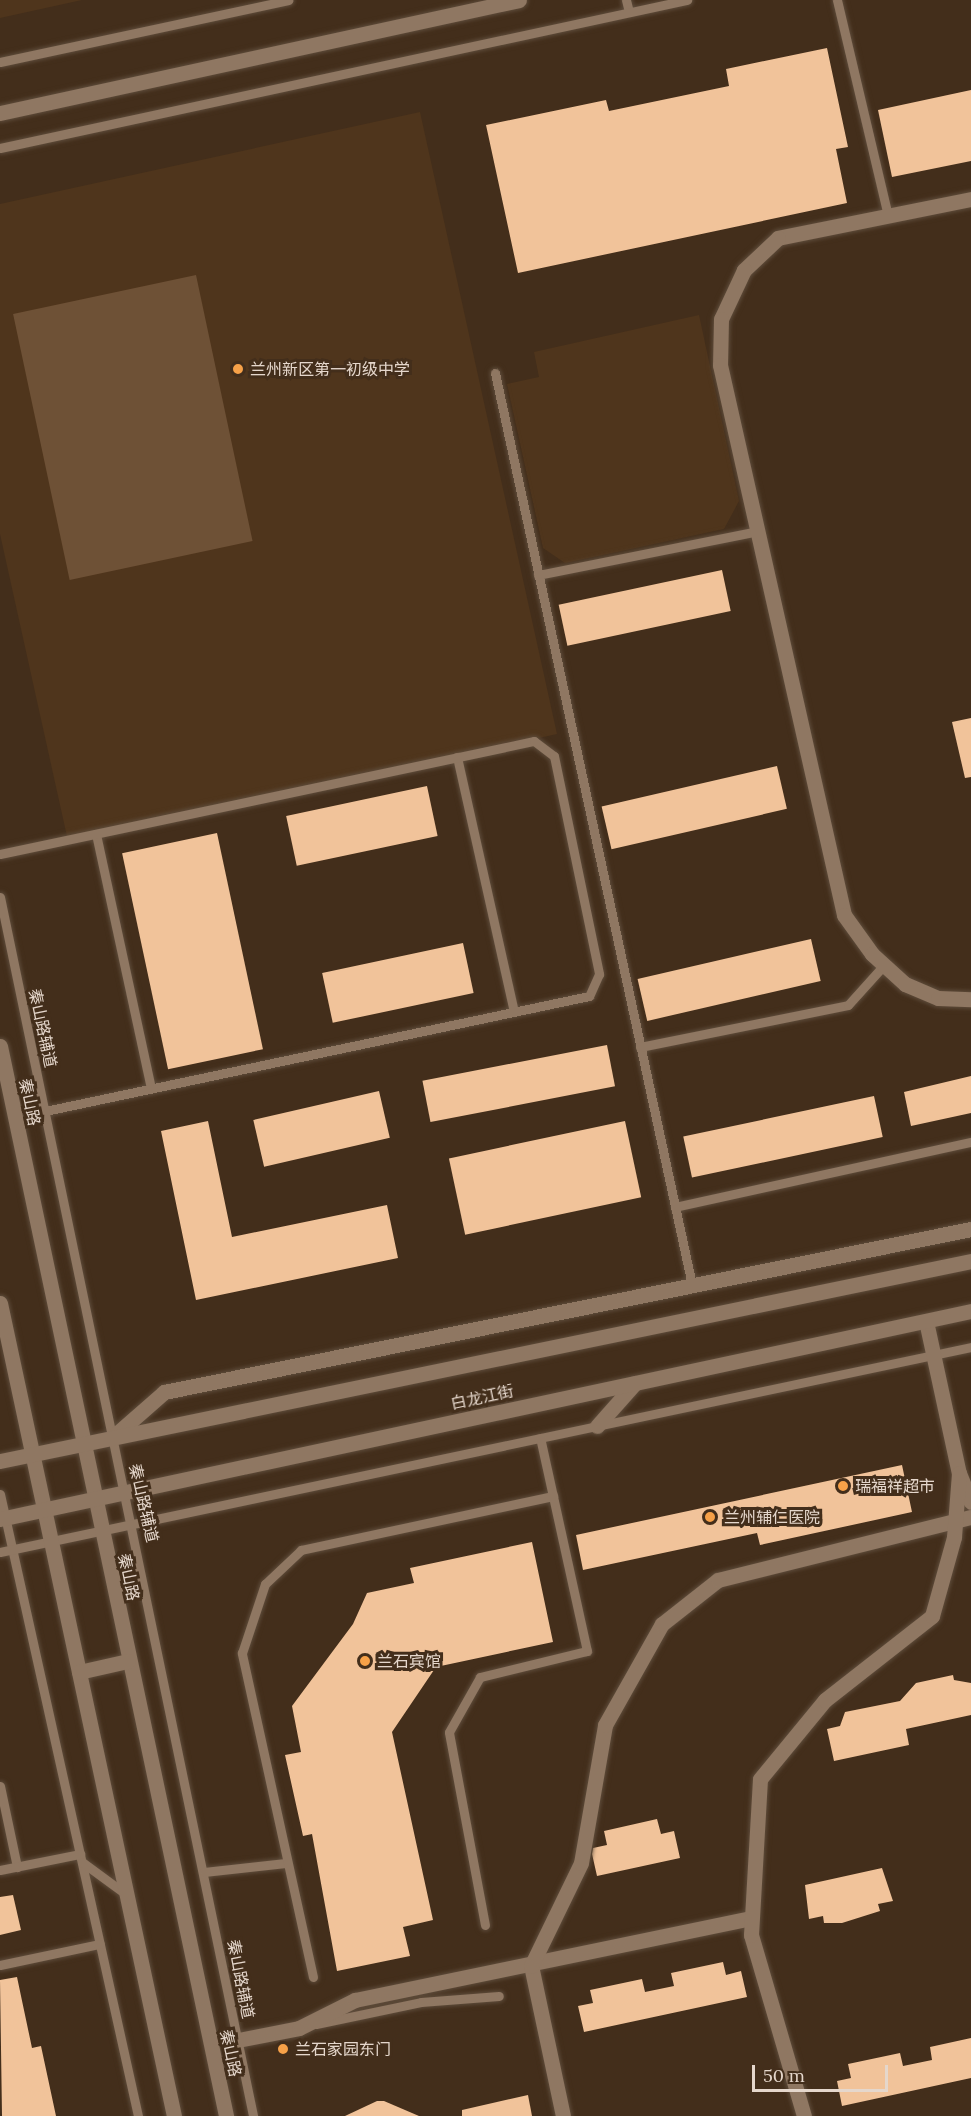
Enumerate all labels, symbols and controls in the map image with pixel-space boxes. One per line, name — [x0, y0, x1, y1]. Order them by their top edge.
place label: 兰州新区第一初级中学 — [250, 359, 410, 379]
marker: 兰州新区第一初级中学 — [231, 362, 245, 376]
street label: 秦山路辅道 — [25, 987, 61, 1069]
street label: 秦山路 — [16, 1077, 44, 1127]
street label: 白龙江街 — [449, 1381, 515, 1413]
street label: 秦山路辅道 — [126, 1462, 162, 1544]
place label: 瑞福祥超市 — [855, 1476, 935, 1496]
marker: 瑞福祥超市 — [836, 1479, 850, 1493]
place label: 兰州辅仁医院 — [724, 1507, 820, 1527]
marker: 兰州辅仁医院 — [701, 1508, 719, 1526]
street label: 秦山路 — [115, 1552, 143, 1602]
place label: 兰石宾馆 — [377, 1651, 441, 1671]
marker: 兰石宾馆 — [358, 1654, 372, 1668]
street label: 秦山路辅道 — [224, 1938, 258, 2020]
street label: 秦山路 — [217, 2028, 245, 2078]
place label: 兰石家园东门 — [295, 2039, 391, 2059]
marker: 兰石家园东门 — [276, 2042, 290, 2056]
scale bar — [755, 2053, 892, 2091]
text: 50 m — [763, 2064, 805, 2087]

